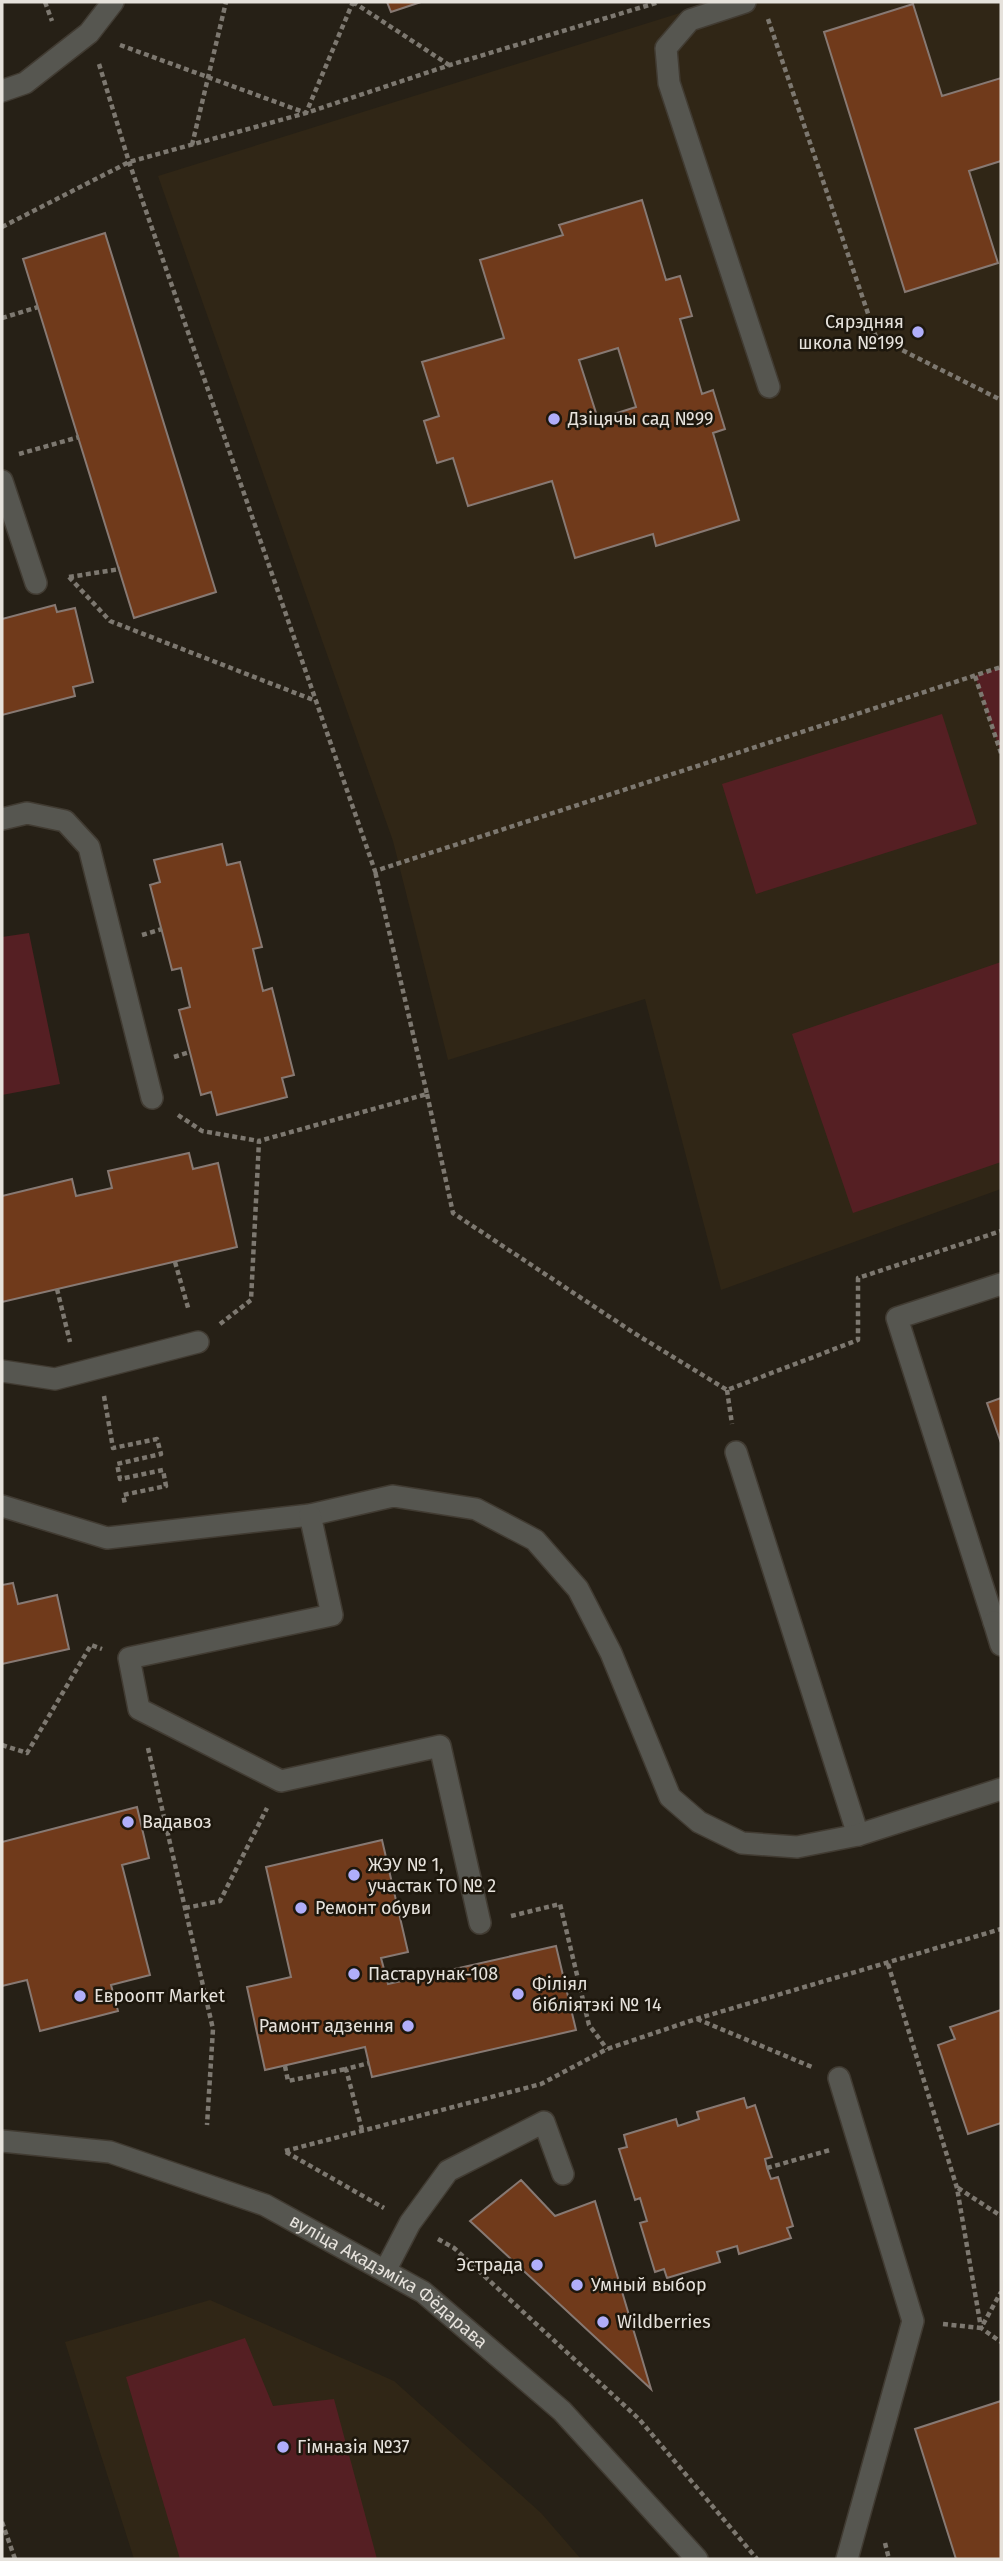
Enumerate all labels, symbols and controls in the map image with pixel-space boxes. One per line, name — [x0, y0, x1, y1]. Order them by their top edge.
place label: Сярэдняя школа №199 — [798, 311, 904, 354]
marker: Сярэдняя школа №199 — [910, 324, 926, 340]
place label: Дзіцячы сад №99 — [567, 408, 714, 430]
marker: Дзіцячы сад №99 — [546, 411, 562, 427]
place label: Вадавоз — [142, 1811, 212, 1833]
marker: Вадавоз — [120, 1814, 136, 1830]
place label: ЖЭУ № 1, участак ТО № 2 — [368, 1854, 496, 1897]
marker: ЖЭУ № 1, участак ТО № 2 — [346, 1867, 362, 1883]
place label: Ремонт обуви — [315, 1897, 432, 1919]
marker: Ремонт обуви — [293, 1900, 309, 1916]
place label: Пастарунак-108 — [368, 1963, 498, 1985]
marker: Пастарунак-108 — [346, 1966, 362, 1982]
place label: Філіял бібліятэкі № 14 — [532, 1973, 662, 2016]
place label: Евроопт Market — [94, 1985, 225, 2007]
marker: Філіял бібліятэкі № 14 — [510, 1986, 526, 2002]
marker: Евроопт Market — [72, 1988, 88, 2004]
place label: Рамонт адзення — [259, 2015, 394, 2037]
marker: Рамонт адзення — [400, 2018, 416, 2034]
street label: вуліца Акадэміка Фёдарава — [286, 2210, 492, 2353]
place label: Эстрада — [456, 2254, 523, 2276]
marker: Эстрада — [529, 2257, 545, 2273]
place label: Умный выбор — [591, 2274, 707, 2296]
marker: Умный выбор — [569, 2277, 585, 2293]
place label: Wildberries — [617, 2311, 711, 2333]
marker: Wildberries — [595, 2314, 611, 2330]
place label: Гімназія №37 — [297, 2436, 410, 2458]
marker: Гімназія №37 — [275, 2439, 291, 2455]

